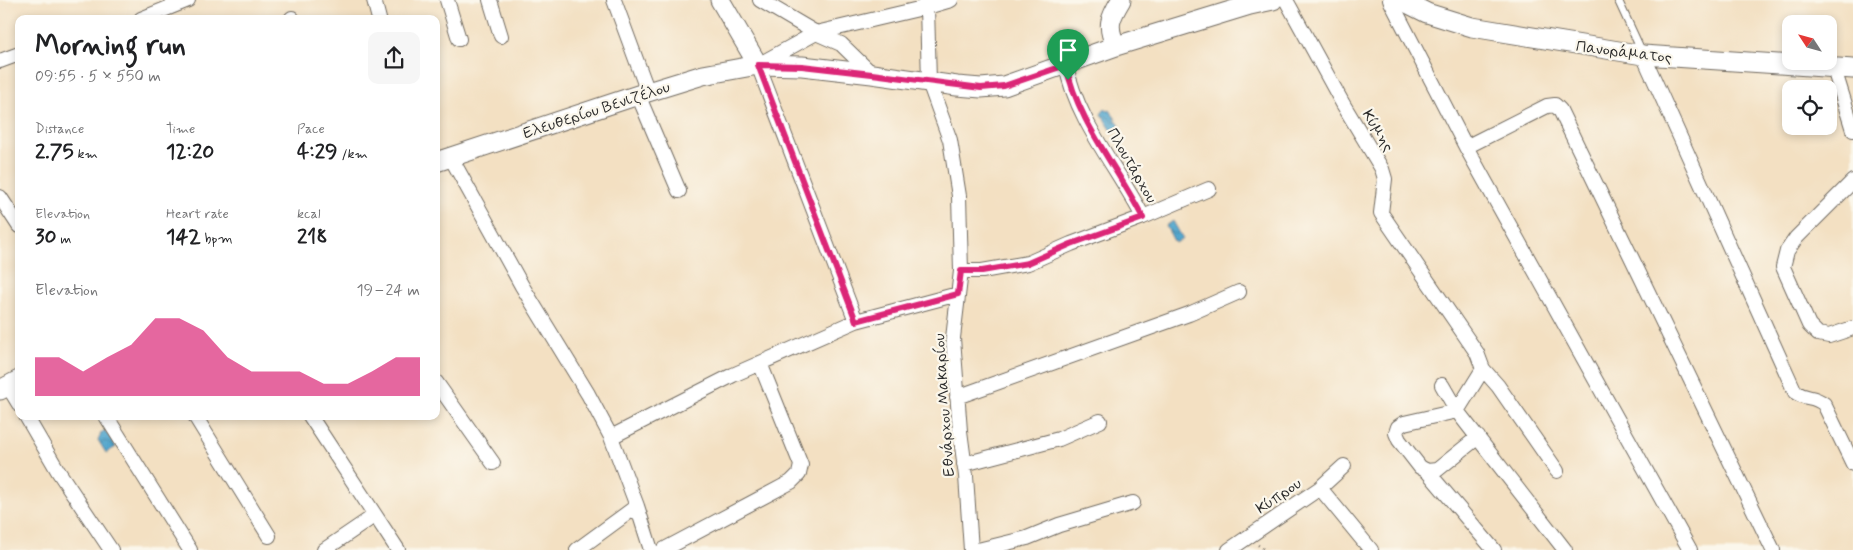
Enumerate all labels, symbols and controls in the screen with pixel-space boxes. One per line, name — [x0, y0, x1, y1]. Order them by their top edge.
north arrow — [1782, 15, 1838, 70]
map controls — [1782, 15, 1837, 135]
text: Morning run — [35, 28, 186, 65]
pin — [1047, 29, 1089, 80]
button: share — [368, 32, 420, 84]
icon: arrive — [1054, 36, 1082, 64]
street label: Πανοράματος — [1575, 36, 1673, 69]
text: 09:55 · 5 × 550 m — [35, 66, 161, 87]
street label: Ελευθερίου Βενιζέλου — [520, 76, 673, 144]
button: locate — [1782, 80, 1837, 135]
street label: Κύμης — [1357, 106, 1398, 156]
text: Distance — [35, 120, 84, 138]
text: Time — [166, 120, 195, 138]
text: Pace — [297, 120, 325, 138]
street label: Πλουτάρχου — [1102, 124, 1162, 207]
text: 2.75 — [35, 138, 74, 166]
text: 12:20 — [166, 138, 214, 166]
text: 4:29 — [297, 138, 338, 166]
text: km — [74, 145, 98, 163]
text: /km — [338, 145, 368, 163]
text: Elevation — [35, 205, 90, 223]
text: Heart rate — [166, 205, 229, 223]
text: kcal — [297, 205, 321, 223]
text: 30 — [35, 223, 57, 251]
text: 142 — [166, 223, 201, 251]
text: 218 — [297, 223, 328, 251]
text: m — [57, 230, 71, 248]
text: bpm — [201, 230, 233, 248]
text: Elevation — [35, 280, 98, 301]
text: 19–24 m — [356, 280, 420, 301]
street label: Εθνάρχου Μακαρίου — [929, 333, 960, 477]
street label: Κύπρου — [1252, 473, 1306, 519]

